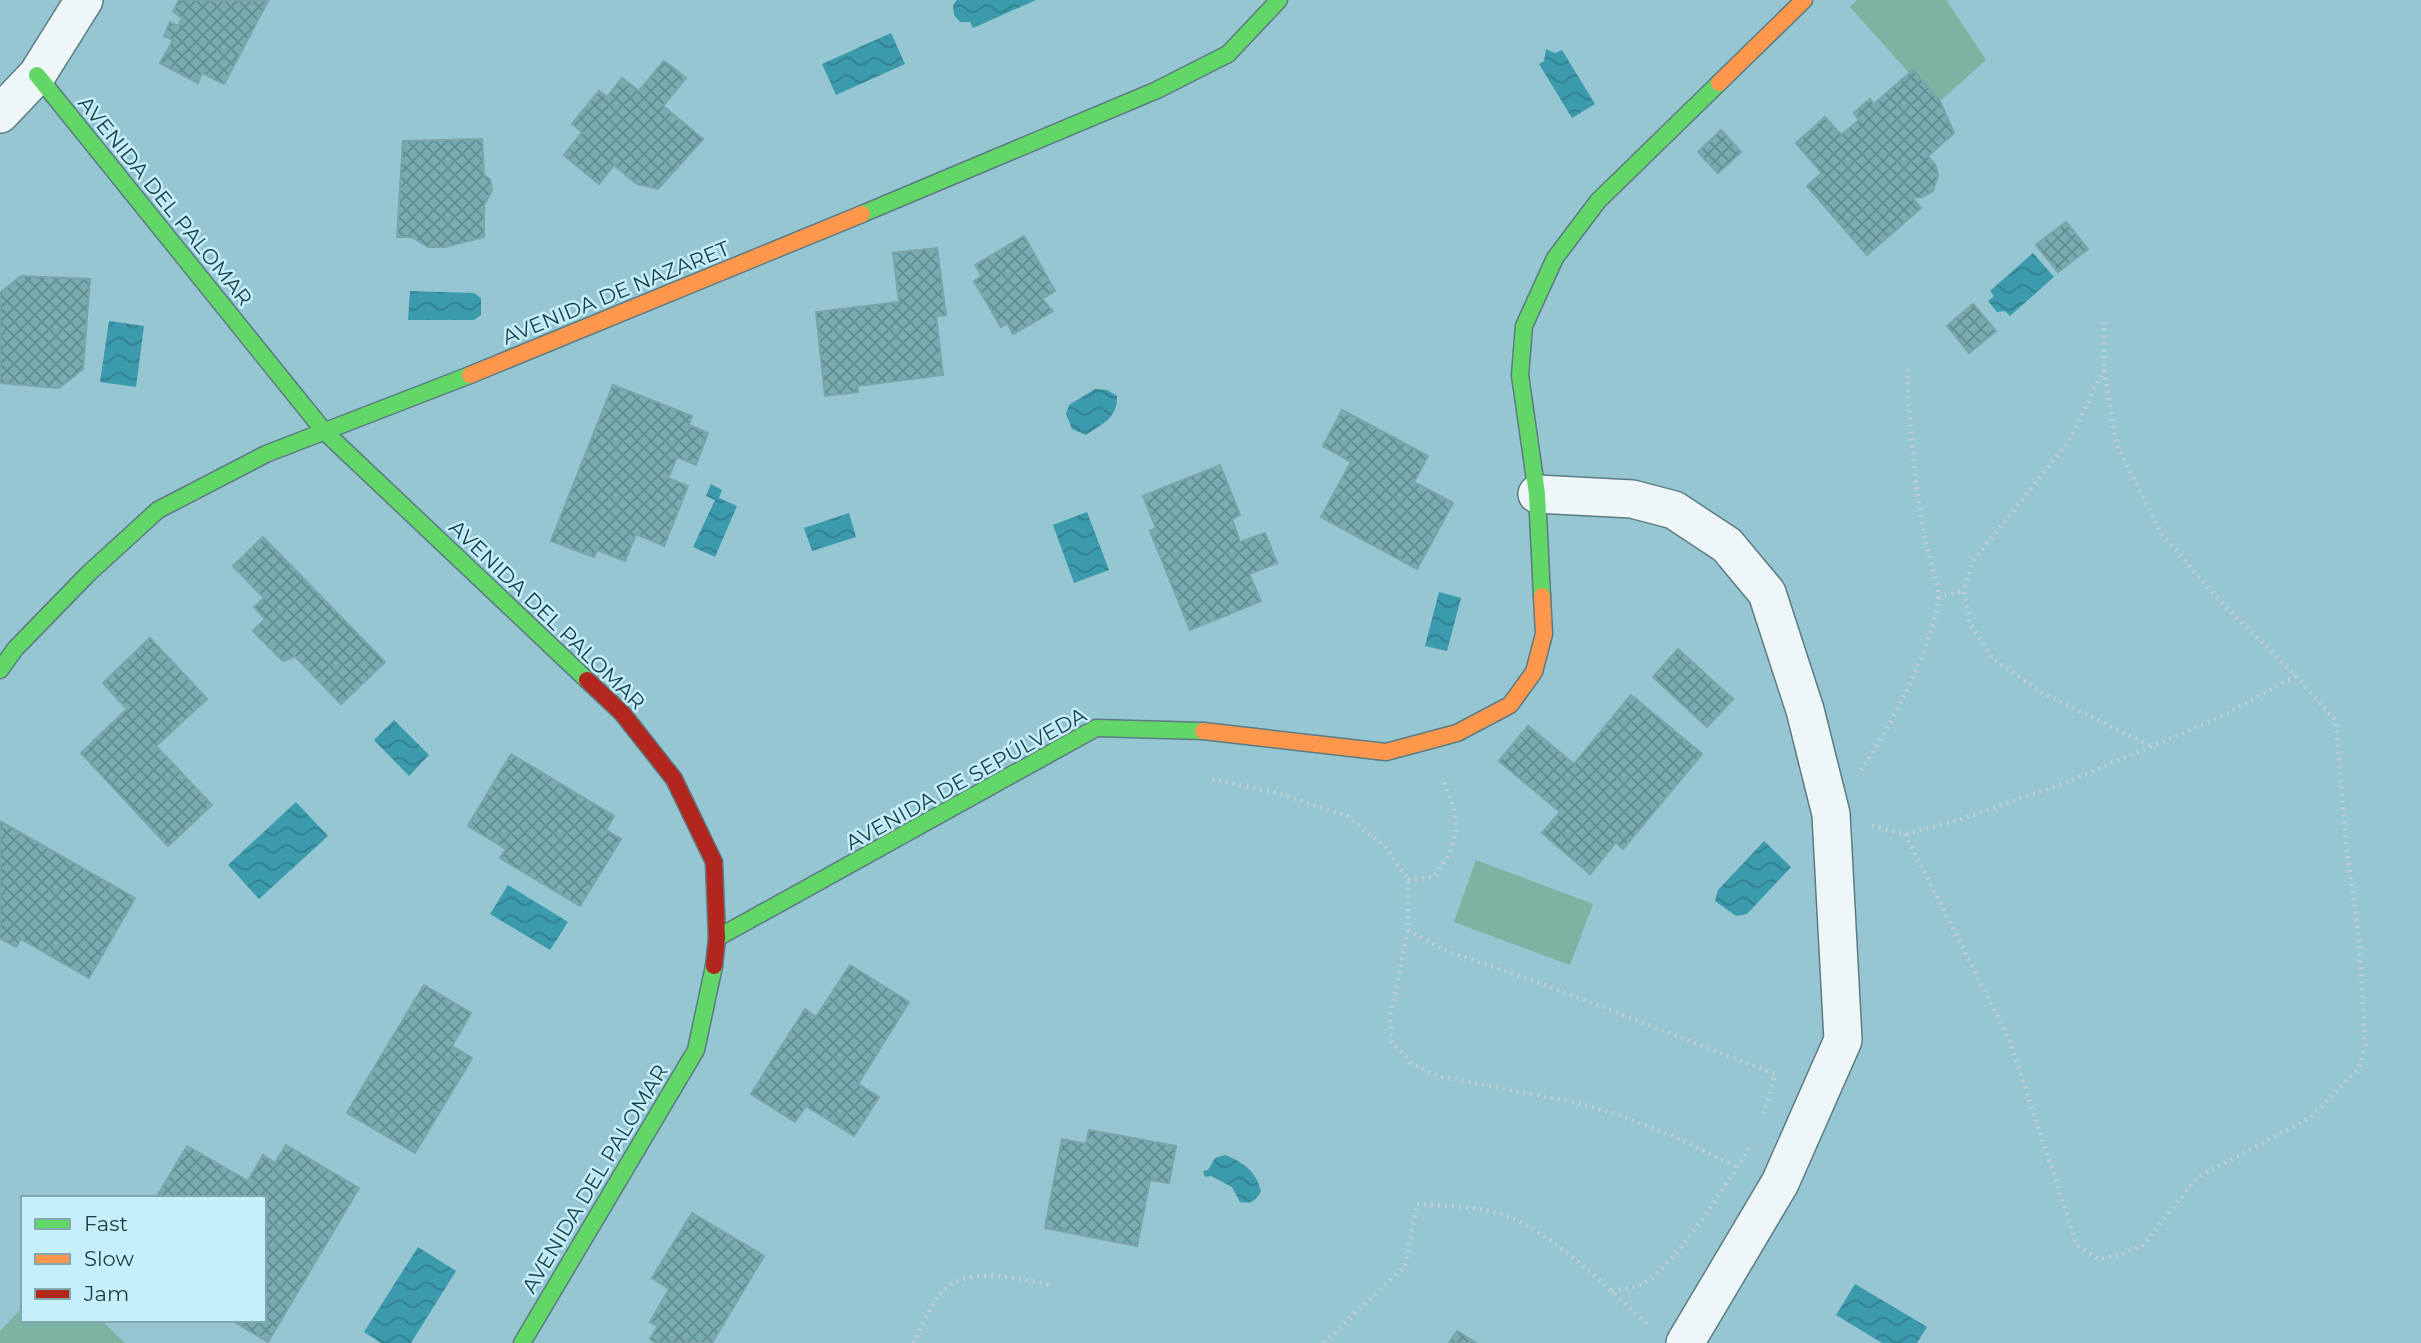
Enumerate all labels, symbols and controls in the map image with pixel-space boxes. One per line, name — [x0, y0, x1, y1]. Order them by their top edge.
street label: AVENIDA DEL PALOMAR — [73, 91, 258, 310]
street label: AVENIDA DE NAZARET — [499, 235, 733, 350]
street label: AVENIDA DEL PALOMAR — [444, 515, 650, 715]
street label: AVENIDA DE SEPÚLVEDA — [841, 701, 1091, 855]
street label: AVENIDA DEL PALOMAR — [516, 1060, 673, 1298]
legend — [21, 1196, 266, 1322]
text: Fast — [84, 1211, 128, 1236]
text: Slow — [84, 1246, 134, 1271]
text: Jam — [83, 1281, 129, 1306]

